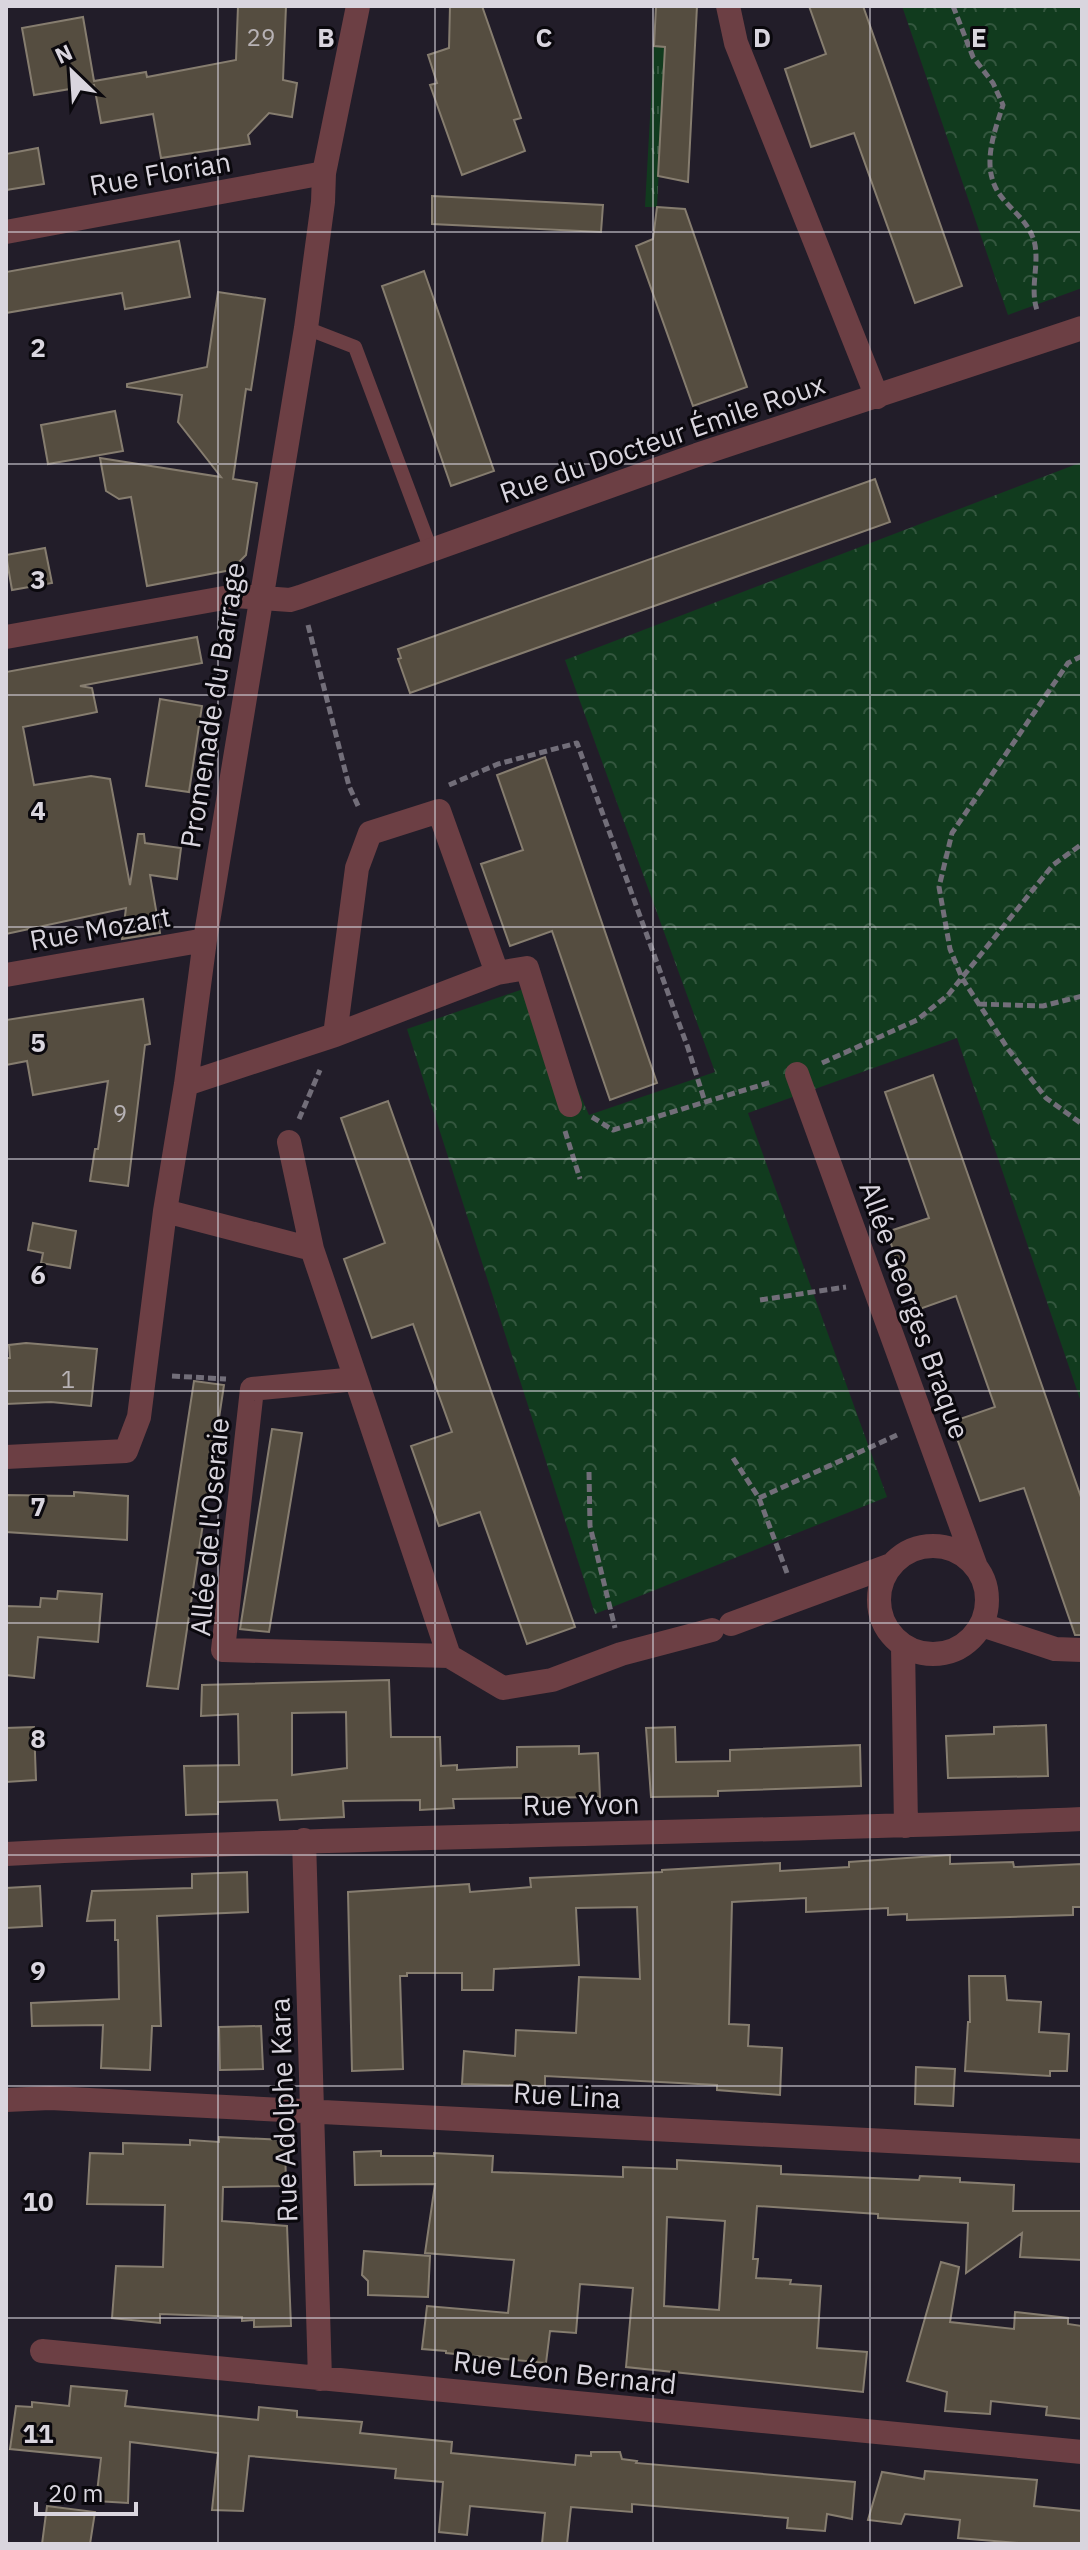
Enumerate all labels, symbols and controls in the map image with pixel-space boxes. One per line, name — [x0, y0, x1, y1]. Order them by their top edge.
text: B — [317, 20, 335, 54]
text: C — [536, 20, 553, 54]
text: D — [753, 20, 771, 54]
text: E — [971, 20, 987, 54]
house number: 29 — [247, 21, 275, 53]
north arrow — [32, 32, 112, 112]
text: N — [50, 37, 77, 70]
street label: Rue Florian — [86, 142, 234, 204]
text: 2 — [30, 330, 46, 364]
street label: Rue du Docteur Émile Roux — [494, 365, 830, 511]
street label: Promenade du Barrage — [171, 560, 253, 850]
text: 3 — [30, 562, 46, 596]
text: 4 — [30, 793, 46, 827]
street label: Rue Mozart — [27, 897, 173, 959]
text: 5 — [30, 1025, 46, 1059]
house number: 9 — [113, 1097, 127, 1129]
street label: Allée Georges Braque — [851, 1176, 979, 1444]
text: 6 — [30, 1257, 46, 1291]
house number: 1 — [61, 1363, 75, 1395]
street label: Allée de l'Oseraie — [181, 1416, 237, 1638]
text: 7 — [30, 1489, 46, 1523]
text: 8 — [30, 1721, 46, 1755]
street label: Rue Yvon — [522, 1784, 640, 1824]
text: 9 — [30, 1953, 46, 1987]
street label: Rue Adolphe Kara — [261, 1997, 305, 2223]
street label: Rue Lina — [512, 2074, 622, 2116]
text: 10 — [22, 2184, 54, 2218]
street label: Rue Léon Bernard — [452, 2342, 678, 2402]
text: 11 — [22, 2416, 54, 2450]
scale bar — [36, 2466, 136, 2516]
text: 20 m — [48, 2477, 103, 2509]

